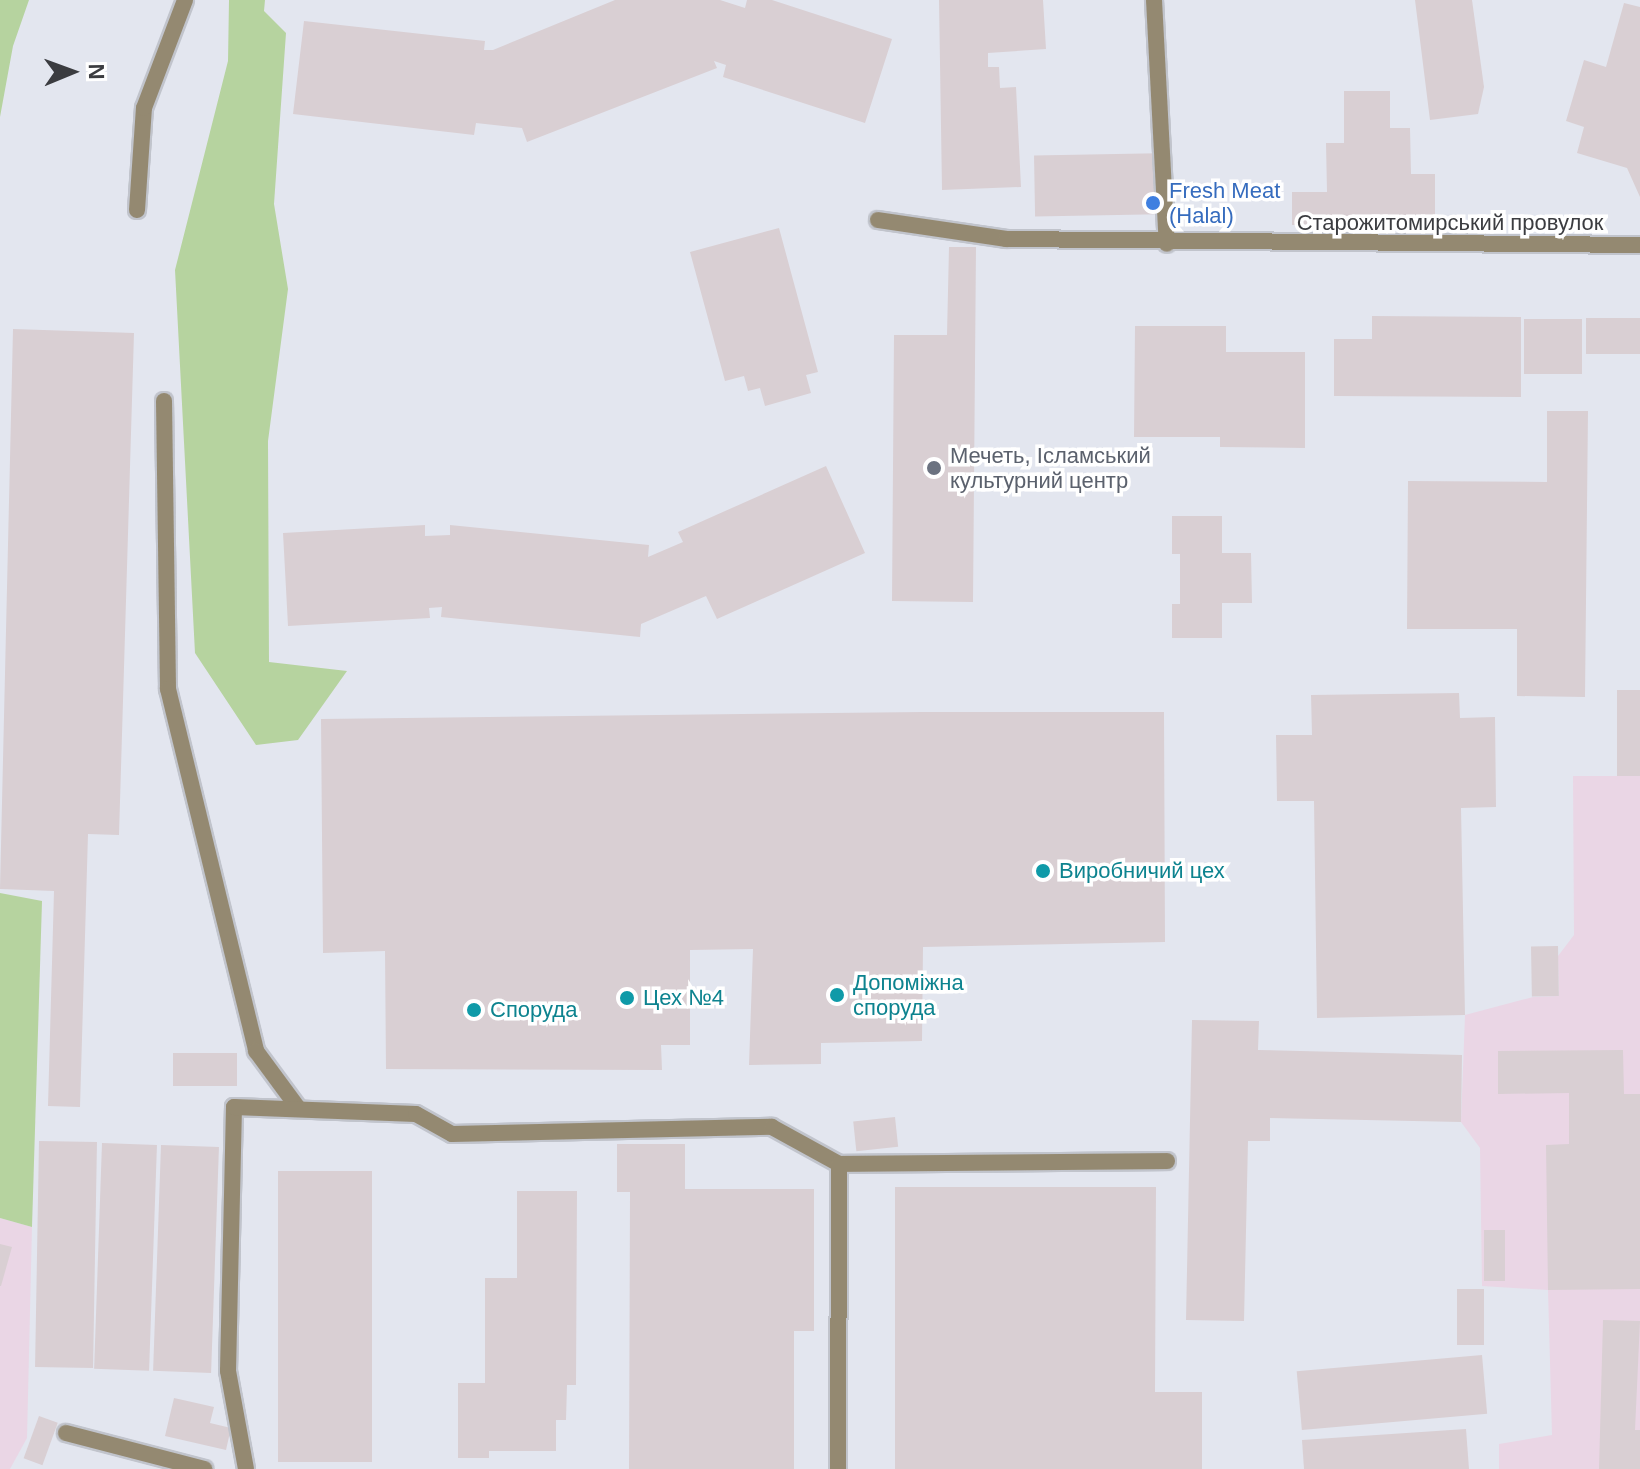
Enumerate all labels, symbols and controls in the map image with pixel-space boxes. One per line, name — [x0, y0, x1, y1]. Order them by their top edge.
north arrow — [32, 32, 112, 112]
text: N — [84, 63, 109, 80]
place label: Fresh Meat (Halal) — [1169, 177, 1280, 228]
marker: Fresh Meat (Halal) — [1144, 194, 1162, 212]
street label: Старожитомирський провулок — [1297, 210, 1603, 236]
place label: Мечеть, Ісламський культурний центр — [950, 442, 1151, 494]
marker: Мечеть, Ісламський культурний центр — [925, 459, 943, 477]
place label: Виробничий цех — [1059, 858, 1225, 884]
marker: Виробничий цех — [1034, 862, 1052, 880]
place label: Допоміжна споруда — [853, 969, 964, 1020]
place label: Цех №4 — [643, 985, 724, 1011]
marker: Допоміжна споруда — [828, 986, 846, 1004]
marker: Цех №4 — [618, 989, 636, 1007]
place label: Споруда — [490, 997, 577, 1023]
marker: Споруда — [465, 1001, 483, 1019]

